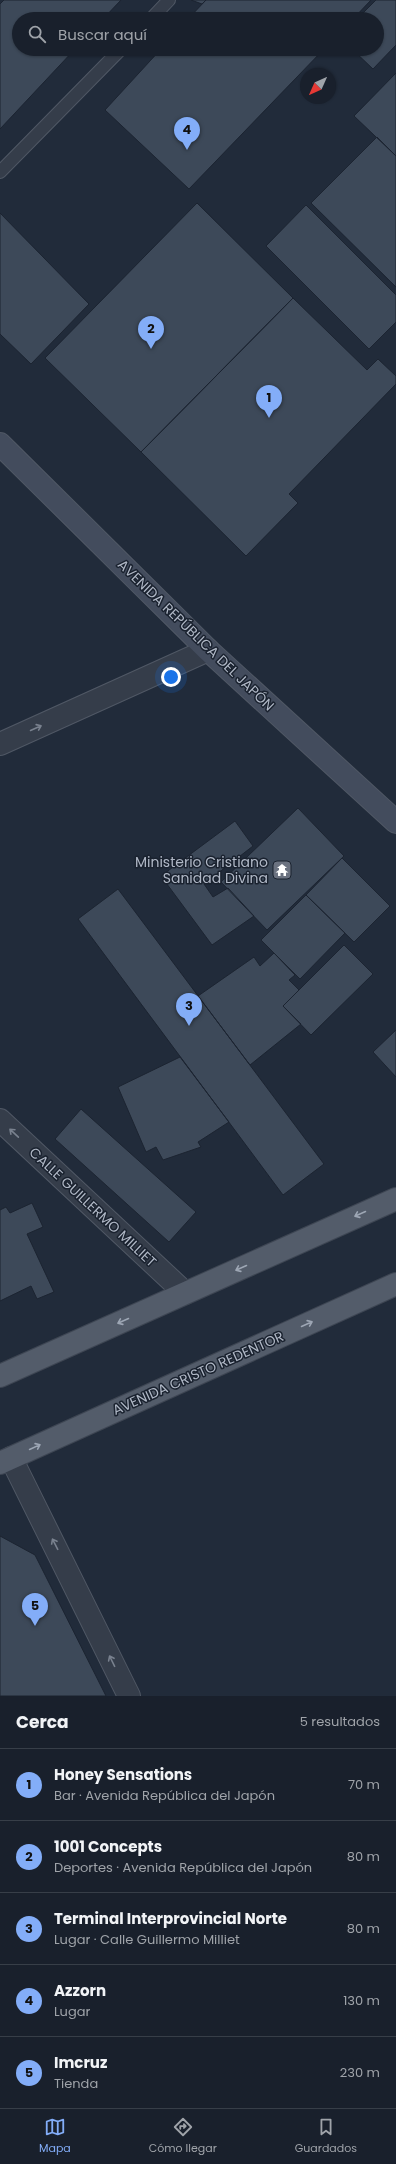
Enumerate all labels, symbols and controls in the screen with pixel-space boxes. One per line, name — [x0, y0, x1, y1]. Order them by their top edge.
search box — [12, 12, 384, 56]
icon: search — [26, 23, 48, 45]
text: Buscar aquí — [58, 24, 147, 45]
north arrow — [300, 68, 336, 104]
pin: 4 — [174, 117, 200, 150]
pin: 2 — [138, 316, 164, 349]
pin: 1 — [256, 385, 282, 418]
street label: AVENIDA REPÚBLICA DEL JAPÓN — [113, 555, 279, 715]
your location — [161, 667, 181, 687]
one-way arrow — [29, 724, 41, 731]
place label: Ministerio Cristiano Sanidad Divina — [135, 852, 268, 888]
temple icon: Ministerio Cristiano Sanidad Divina — [271, 859, 293, 881]
pin: 3 — [176, 993, 202, 1026]
one-way arrow — [8, 1128, 19, 1137]
street label: CALLE GUILLERMO MILLIET — [25, 1143, 161, 1272]
one-way arrow — [354, 1211, 366, 1218]
one-way arrow — [236, 1265, 248, 1272]
one-way arrow — [117, 1318, 129, 1325]
one-way arrow — [301, 1320, 313, 1327]
street label: AVENIDA CRISTO REDENTOR — [109, 1326, 287, 1420]
one-way arrow — [29, 1443, 41, 1450]
one-way arrow — [50, 1539, 58, 1551]
pin: 5 — [22, 1593, 48, 1626]
one-way arrow — [108, 1655, 115, 1667]
text: Cerca — [16, 1710, 69, 1734]
text: 5 resultados — [300, 1712, 380, 1731]
text: Honey Sensations — [54, 1764, 192, 1785]
text: 1 — [27, 1775, 31, 1794]
text: 70 m — [348, 1775, 380, 1794]
text: Bar · Avenida República del Japón — [54, 1786, 275, 1805]
text: 1001 Concepts — [54, 1836, 162, 1857]
text: 2 — [25, 1847, 33, 1866]
text: 80 m — [347, 1847, 380, 1866]
text: Deportes · Avenida República del Japón — [54, 1858, 312, 1877]
text: Terminal Interprovincial Norte — [54, 1908, 287, 1929]
text: 3 — [25, 1919, 33, 1938]
text: 80 m — [347, 1919, 380, 1938]
text: Lugar · Calle Guillermo Milliet — [54, 1930, 240, 1949]
text: Azzorn — [54, 1980, 106, 2001]
text: 4 — [25, 1991, 33, 2010]
text: 130 m — [343, 1991, 380, 2010]
text: Lugar — [54, 2002, 90, 2021]
text: Imcruz — [54, 2052, 107, 2073]
text: 5 — [25, 2063, 33, 2082]
text: 230 m — [340, 2063, 380, 2082]
text: Tienda — [54, 2074, 98, 2093]
tab: Mapa — [39, 2116, 71, 2157]
tab: Cómo llegar — [149, 2116, 217, 2157]
tab: Guardados — [295, 2116, 357, 2157]

